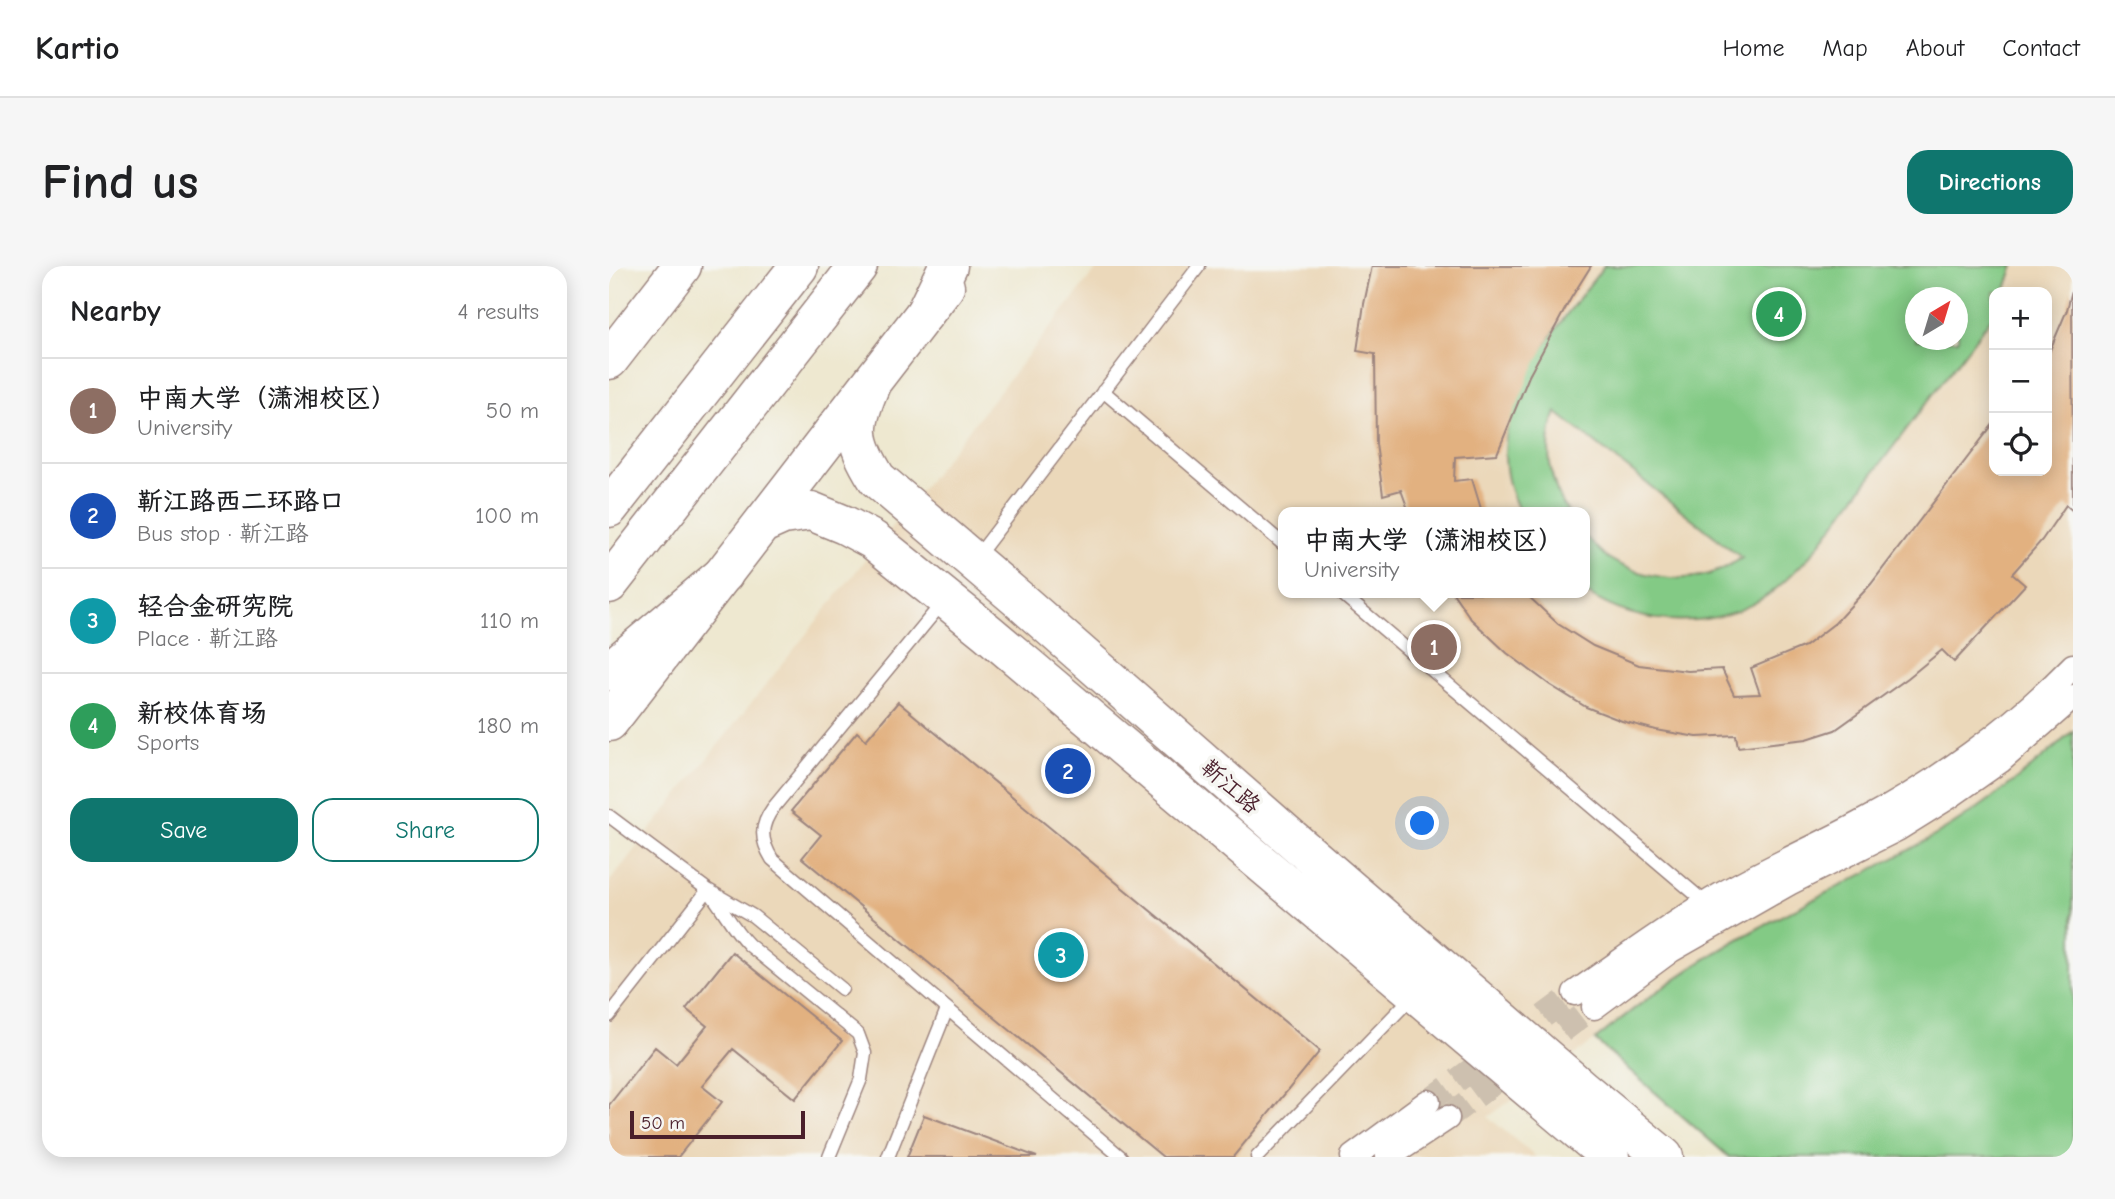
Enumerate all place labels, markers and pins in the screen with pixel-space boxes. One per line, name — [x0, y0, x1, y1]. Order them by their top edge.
pin: 4 — [1756, 288, 1802, 340]
pin: 1 — [1411, 621, 1457, 673]
pin: 2 — [1045, 745, 1091, 797]
pin: 3 — [1038, 929, 1084, 981]

